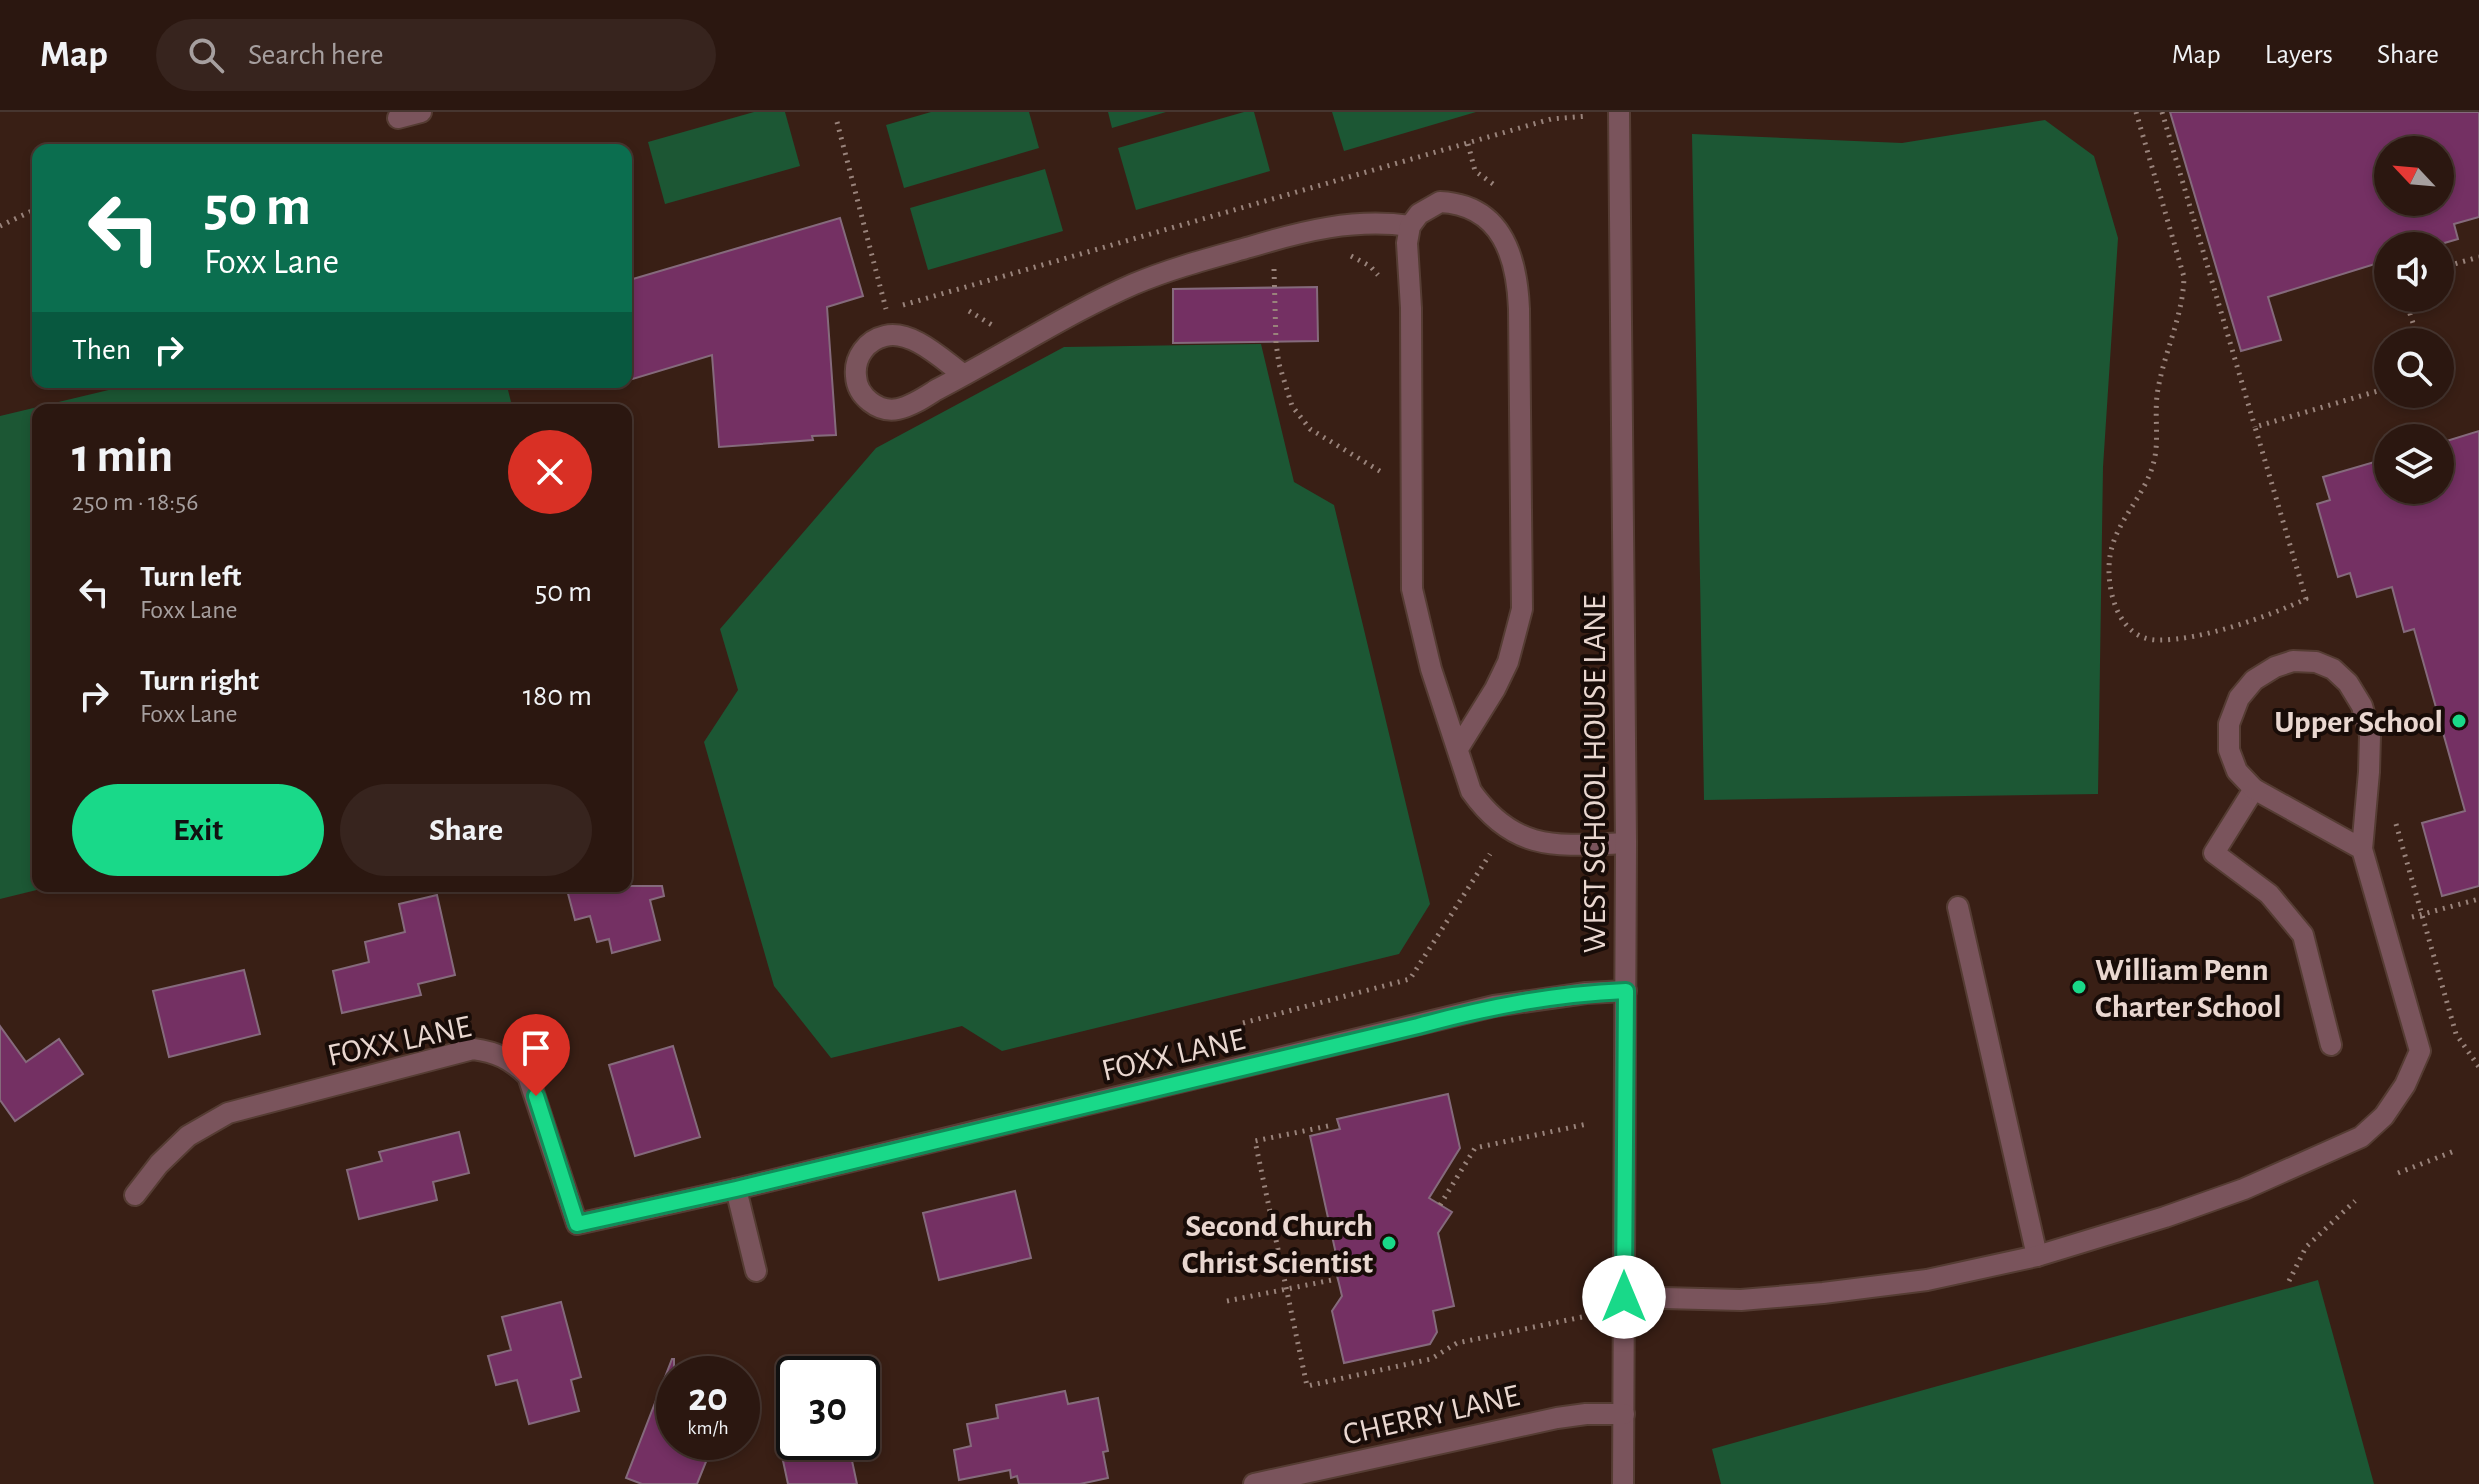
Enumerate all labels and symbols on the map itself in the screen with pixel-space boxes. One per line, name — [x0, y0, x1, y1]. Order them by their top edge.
north arrow — [2374, 136, 2454, 216]
street label: WEST SCHOOL HOUSE LANE — [1579, 595, 1611, 953]
place label: Upper School — [2274, 706, 2443, 738]
marker: Upper School — [2450, 712, 2468, 730]
place label: William Penn Charter School — [2095, 954, 2282, 1023]
marker: William Penn Charter School — [2070, 978, 2088, 996]
street label: FOXX LANE — [325, 1010, 474, 1072]
pin — [502, 1014, 570, 1096]
street label: FOXX LANE — [1099, 1023, 1248, 1087]
place label: Second Church Christ Scientist — [1182, 1210, 1373, 1279]
marker: Second Church Christ Scientist — [1380, 1234, 1398, 1252]
position arrow — [1582, 1255, 1666, 1339]
speed limit sign: 30 — [776, 1356, 880, 1460]
street label: CHERRY LANE — [1340, 1379, 1522, 1451]

